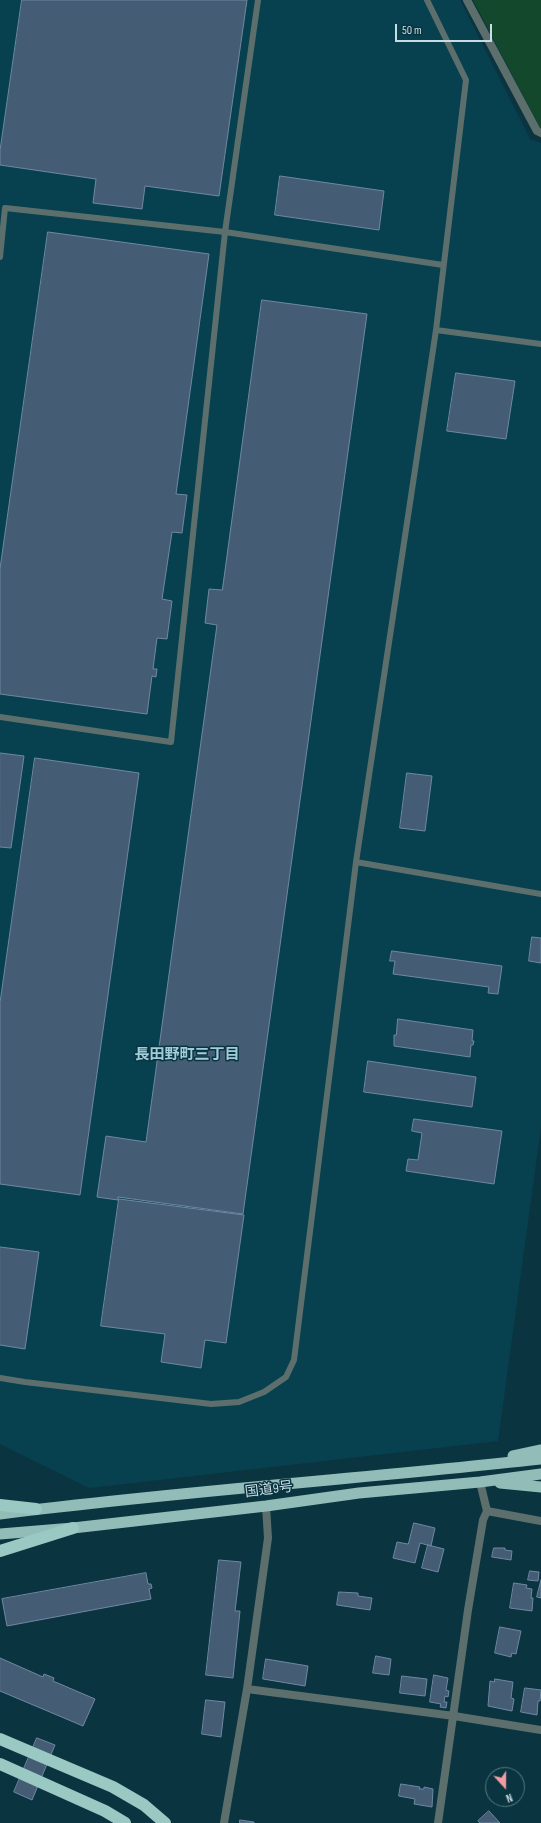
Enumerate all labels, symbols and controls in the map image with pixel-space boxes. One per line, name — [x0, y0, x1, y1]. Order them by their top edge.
scale bar — [397, 16, 494, 42]
text: 50 m — [402, 23, 422, 38]
district label: 長田野町三丁目 — [135, 1046, 239, 1064]
street label: 国道9号 — [244, 1479, 294, 1501]
north arrow — [485, 1767, 525, 1807]
text: N — [504, 1791, 514, 1805]

